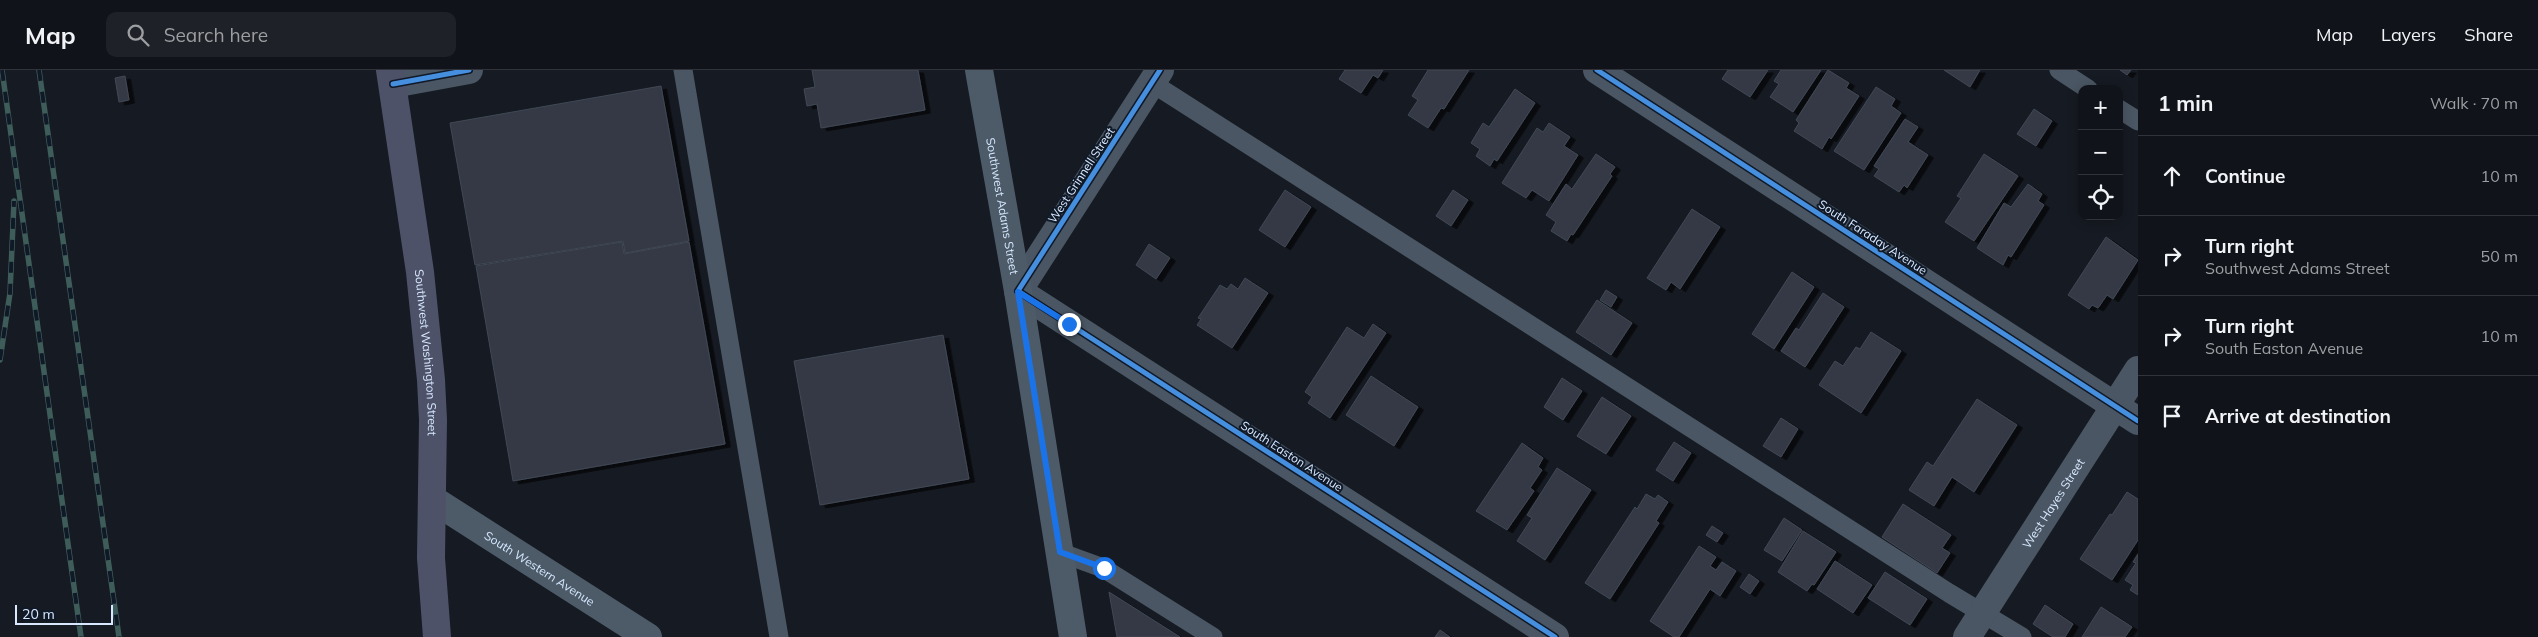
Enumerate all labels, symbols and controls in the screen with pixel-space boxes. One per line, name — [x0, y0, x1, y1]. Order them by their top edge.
search box — [106, 12, 456, 57]
text: Map — [25, 20, 76, 50]
icon: search — [124, 21, 152, 49]
text: Search here — [164, 23, 268, 47]
text: Map — [2316, 23, 2353, 46]
text: Layers — [2381, 23, 2436, 46]
text: Share — [2464, 23, 2513, 46]
map controls — [2078, 85, 2123, 220]
button: + — [2078, 85, 2123, 130]
text: 1 min — [2158, 90, 2213, 116]
text: Walk · 70 m — [2430, 93, 2518, 113]
street label: West Grinnell Street — [1044, 124, 1118, 226]
button: − — [2078, 130, 2123, 175]
street label: Southwest Adams Street — [984, 136, 1022, 275]
icon: ahead — [2158, 162, 2186, 190]
text: Continue — [2205, 164, 2285, 188]
text: 10 m — [2481, 166, 2518, 186]
button: locate — [2078, 175, 2123, 220]
street label: South Faraday Avenue — [1816, 196, 1930, 278]
text: Turn right — [2205, 234, 2294, 258]
icon: right — [2158, 242, 2186, 270]
text: 50 m — [2481, 246, 2518, 266]
text: Southwest Adams Street — [2205, 258, 2390, 278]
street label: Southwest Washington Street — [412, 269, 441, 436]
route end — [1058, 313, 1081, 336]
text: Turn right — [2205, 314, 2294, 338]
icon: right — [2158, 322, 2186, 350]
text: 10 m — [2481, 326, 2518, 346]
text: South Easton Avenue — [2205, 338, 2363, 358]
icon: arrive — [2158, 402, 2186, 430]
text: Arrive at destination — [2205, 404, 2391, 428]
street label: South Easton Avenue — [1238, 417, 1346, 495]
street label: West Hayes Street — [2018, 455, 2087, 551]
street label: South Western Avenue — [482, 527, 598, 609]
route start — [1093, 557, 1116, 580]
scale bar — [15, 602, 112, 625]
text: 20 m — [22, 605, 55, 623]

